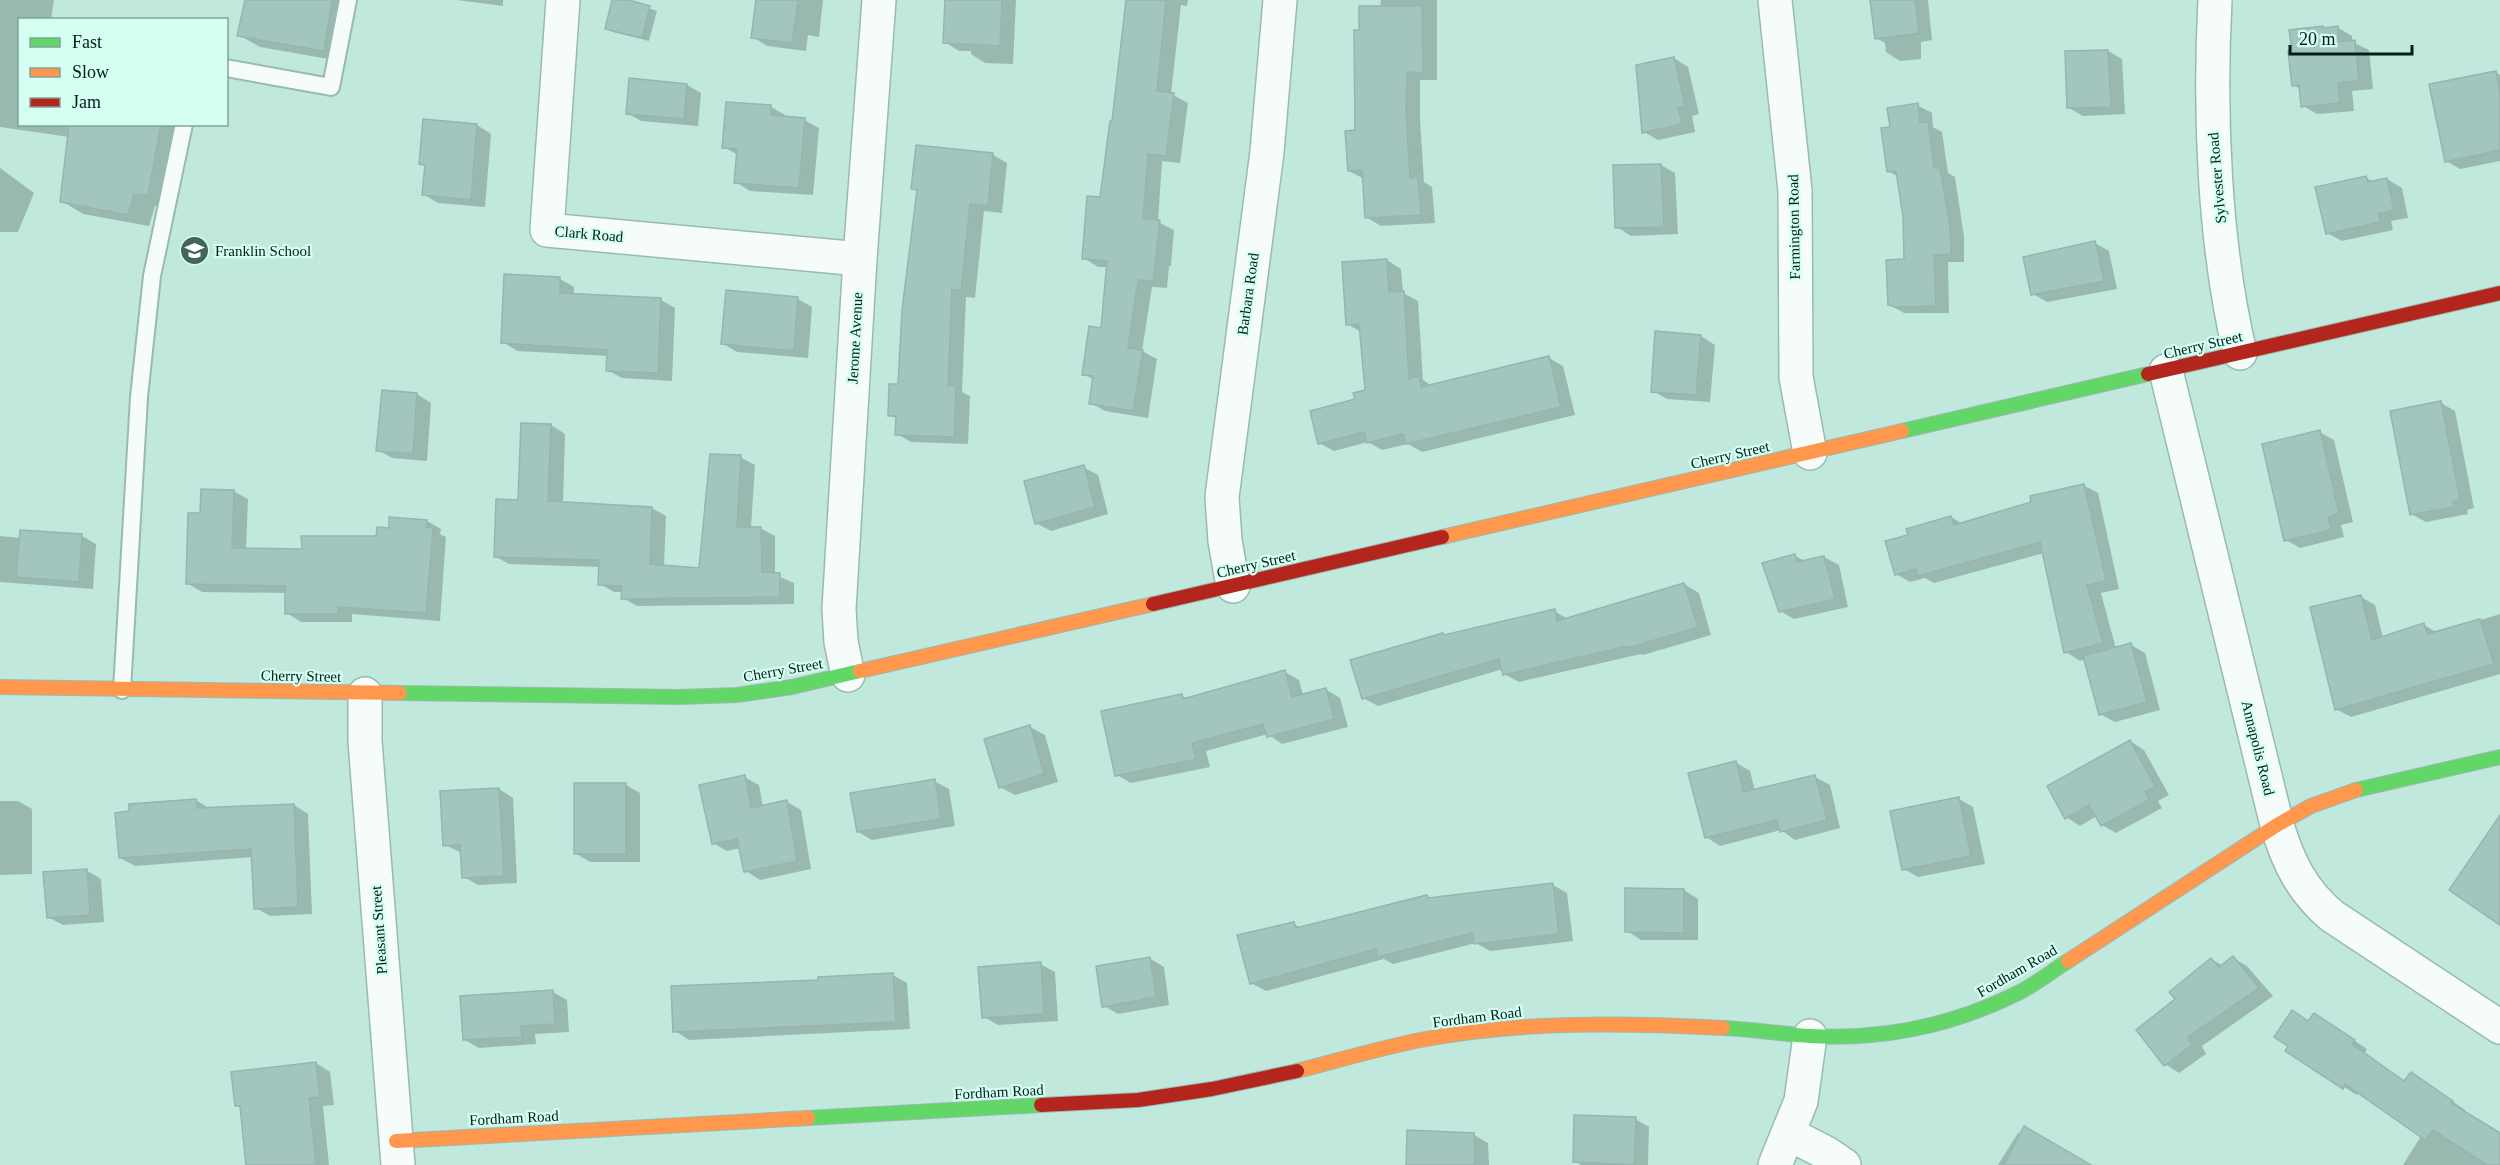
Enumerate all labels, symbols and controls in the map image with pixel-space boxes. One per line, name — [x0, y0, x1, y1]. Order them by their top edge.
legend — [18, 18, 228, 126]
scale bar — [2290, 18, 2412, 56]
text: 20 m — [2299, 29, 2336, 49]
text: Fast — [72, 32, 102, 52]
text: Slow — [72, 62, 109, 82]
text: Jam — [72, 92, 101, 112]
street label: Sylvester Road — [2205, 131, 2229, 224]
street label: Farmington Road — [1785, 174, 1803, 280]
street label: Clark Road — [554, 223, 624, 245]
school or university icon: Franklin School — [178, 235, 210, 267]
place label: Franklin School — [215, 243, 311, 259]
street label: Barbara Road — [1234, 251, 1262, 336]
street label: Jerome Avenue — [845, 291, 865, 384]
street label: Cherry Street — [2162, 328, 2245, 362]
street label: Cherry Street — [1689, 438, 1772, 472]
street label: Cherry Street — [1215, 547, 1298, 581]
street label: Cherry Street — [742, 655, 825, 685]
street label: Cherry Street — [261, 667, 342, 685]
street label: Annapolis Road — [2238, 699, 2278, 798]
street label: Pleasant Street — [368, 884, 390, 975]
street label: Fordham Road — [1974, 941, 2060, 1000]
street label: Fordham Road — [1432, 1004, 1523, 1030]
street label: Fordham Road — [954, 1082, 1045, 1102]
street label: Fordham Road — [469, 1108, 560, 1128]

